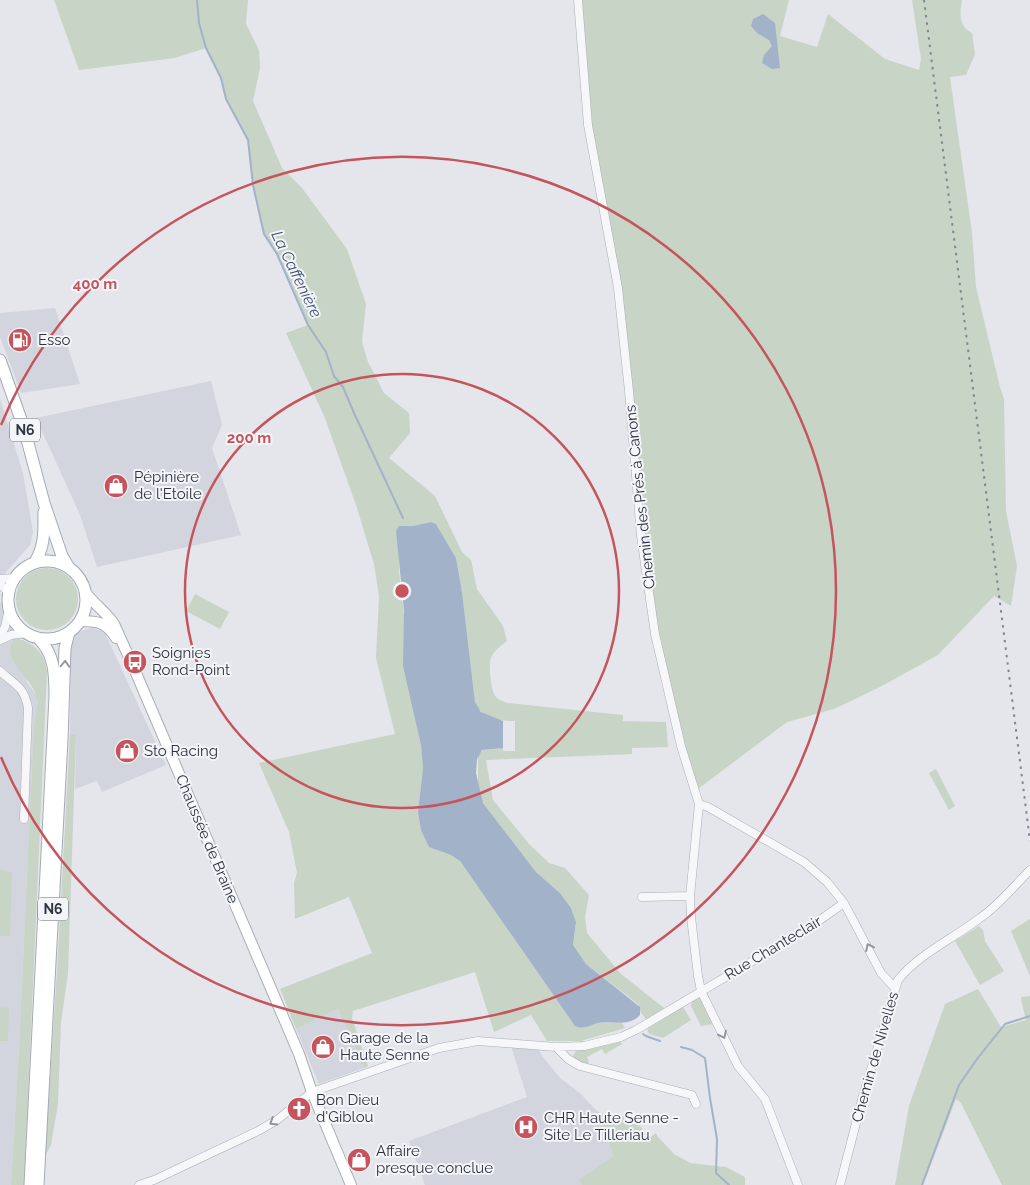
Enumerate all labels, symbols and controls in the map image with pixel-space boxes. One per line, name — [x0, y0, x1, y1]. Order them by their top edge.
water label: La Caffenière — [267, 228, 326, 321]
text: 400 m — [73, 275, 117, 293]
fuel station icon: Esso — [7, 327, 33, 353]
place label: Esso — [38, 331, 71, 349]
street label: Chemin des Prés à Canons — [621, 404, 659, 590]
road number: N6 — [10, 418, 40, 442]
text: 200 m — [227, 429, 271, 447]
place label: Pépinière de l'Etoile — [134, 468, 202, 503]
shop icon: Pépinière de l'Etoile — [103, 473, 129, 499]
centre of rings — [393, 582, 411, 600]
place label: Soignies Rond-Point — [152, 644, 230, 679]
bus stop icon: Soignies Rond-Point — [122, 649, 148, 675]
one-way arrow — [59, 660, 70, 668]
shop icon: Sto Racing — [114, 738, 140, 764]
place label: Sto Racing — [144, 742, 218, 760]
street label: Chaussée de Braine — [172, 772, 242, 906]
road number: N6 — [38, 898, 68, 921]
street label: Rue Chanteclair — [721, 912, 825, 984]
one-way arrow — [865, 944, 875, 953]
street label: Chemin de Nivelles — [848, 990, 902, 1124]
place label: Garage de la Haute Senne — [340, 1029, 430, 1064]
one-way arrow — [717, 1029, 727, 1038]
shop icon: Garage de la Haute Senne — [310, 1034, 336, 1060]
place label: Bon Dieu d'Giblou — [316, 1091, 379, 1126]
church icon: Bon Dieu d'Giblou — [286, 1096, 312, 1122]
place label: CHR Haute Senne - Site Le Tilleriau — [544, 1109, 679, 1144]
hospital icon: CHR Haute Senne - Site Le Tilleriau — [513, 1114, 539, 1140]
one-way arrow — [270, 1115, 279, 1125]
place label: Affaire presque conclue — [376, 1142, 493, 1177]
shop icon: Affaire presque conclue — [346, 1147, 372, 1173]

